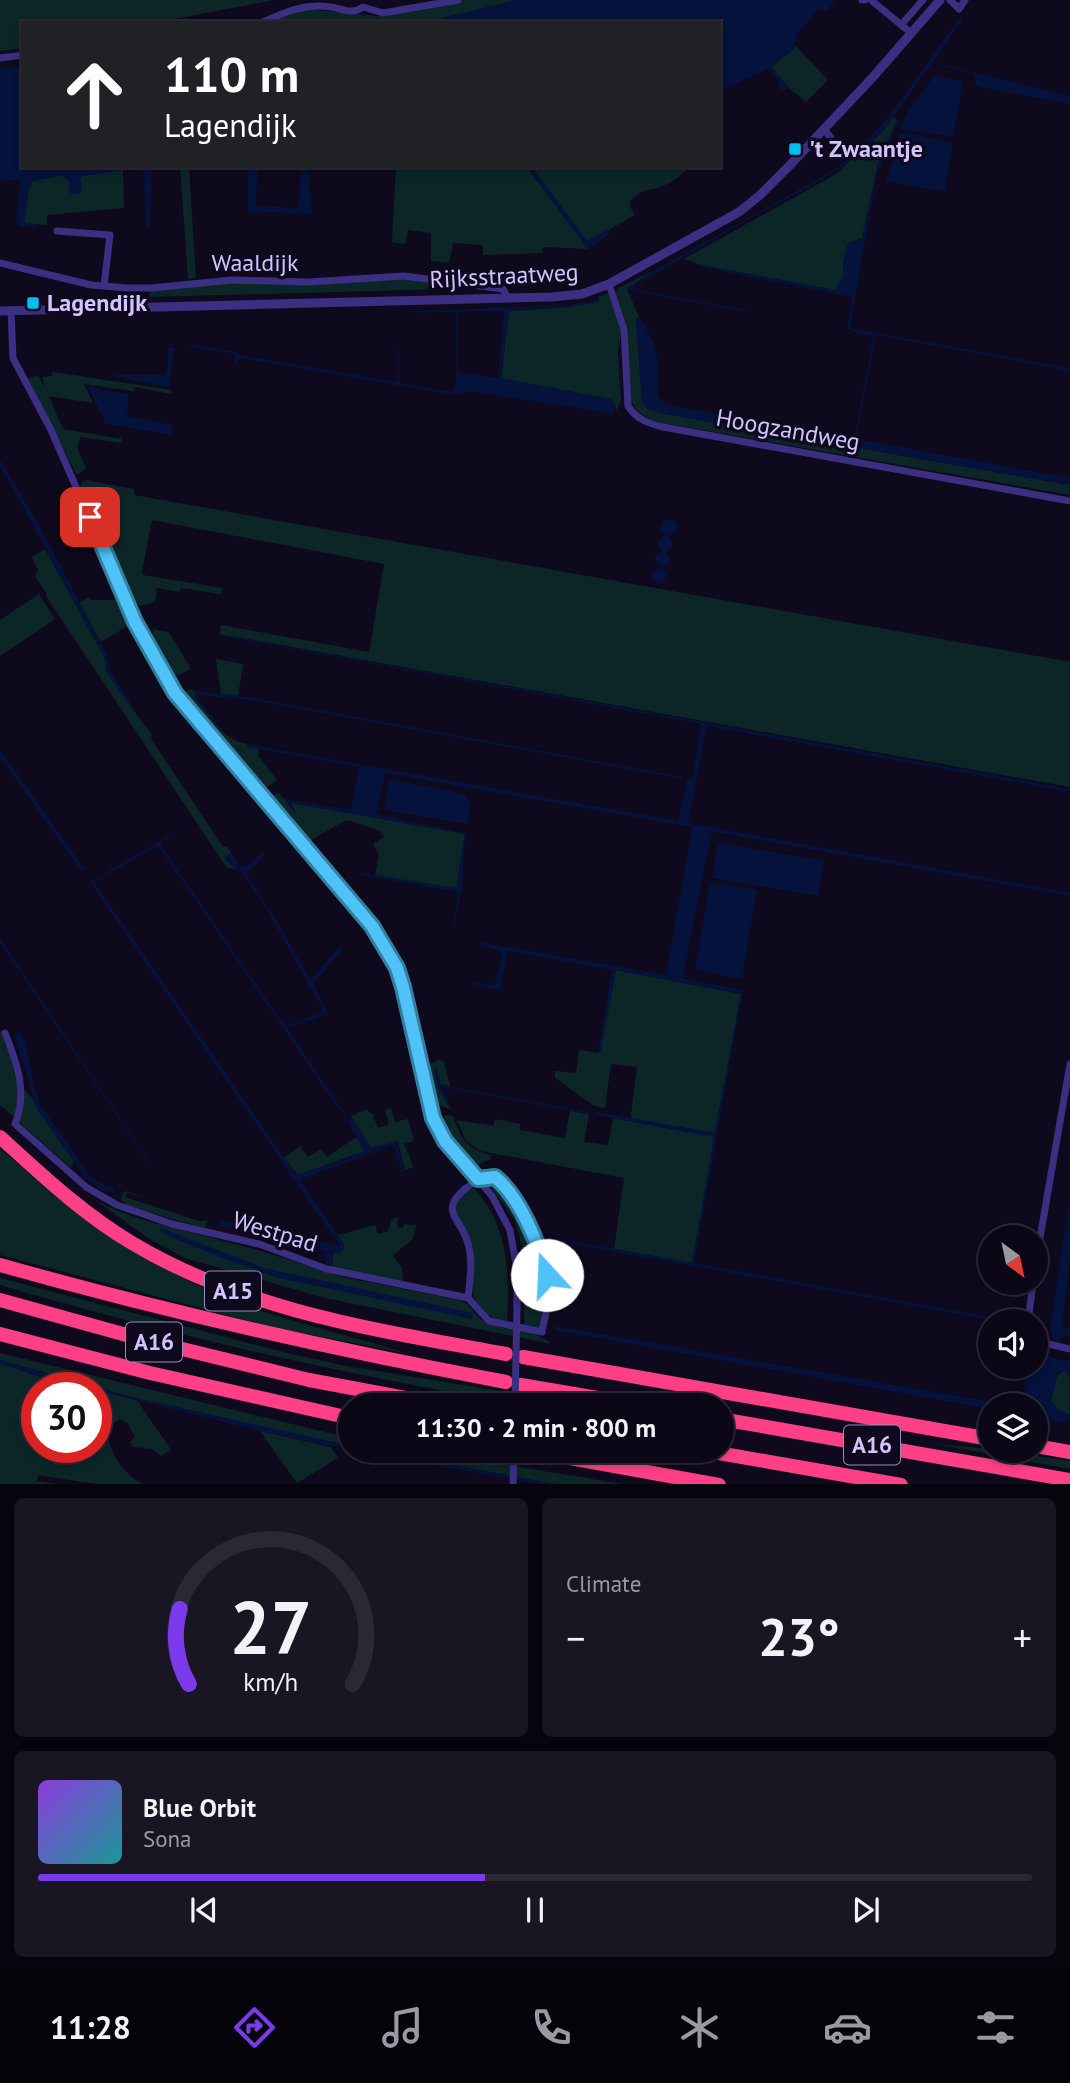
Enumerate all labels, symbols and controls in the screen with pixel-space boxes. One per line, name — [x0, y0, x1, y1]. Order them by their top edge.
text: 110 m — [164, 42, 299, 106]
icon: ahead — [49, 49, 140, 140]
text: Lagendijk — [164, 104, 296, 146]
place label: 't Zwaantje — [809, 133, 923, 164]
marker: 't Zwaantje — [787, 141, 803, 157]
street label: Waaldijk — [212, 247, 299, 278]
street label: Rijksstraatweg — [429, 256, 579, 295]
place label: Lagendijk — [47, 287, 147, 318]
marker: Lagendijk — [25, 295, 41, 311]
street label: Hoogzandweg — [714, 402, 862, 457]
pin — [60, 487, 120, 547]
icon: arrive — [71, 498, 109, 536]
street label: Westpad — [229, 1204, 321, 1259]
north arrow — [978, 1225, 1048, 1295]
map controls — [978, 1225, 1048, 1463]
position arrow — [510, 1238, 584, 1312]
road number: A15 — [205, 1272, 261, 1310]
button: sound — [978, 1309, 1048, 1379]
road number: A16 — [126, 1322, 182, 1362]
speed limit sign: 30 — [21, 1372, 112, 1463]
button: layers — [978, 1393, 1048, 1463]
text: 11:30 · 2 min · 800 m — [416, 1411, 656, 1444]
road number: A16 — [844, 1426, 900, 1464]
text: Climate — [566, 1569, 641, 1598]
text: 27 — [230, 1580, 312, 1674]
text: 23° — [758, 1603, 840, 1670]
text: − — [566, 1613, 585, 1662]
text: + — [1013, 1613, 1032, 1662]
text: km/h — [244, 1665, 298, 1697]
text: Blue Orbit — [143, 1791, 256, 1824]
text: Sona — [143, 1824, 192, 1853]
icon: previous — [185, 1891, 223, 1929]
icon: pause — [516, 1891, 554, 1929]
icon: next — [847, 1891, 885, 1929]
icon: directions — [230, 2003, 279, 2052]
icon: music — [378, 2003, 427, 2052]
icon: phone — [527, 2003, 576, 2052]
icon: climate — [675, 2003, 724, 2052]
icon: car — [823, 2003, 872, 2052]
icon: filters — [971, 2003, 1020, 2052]
text: 11:28 — [50, 2006, 131, 2048]

